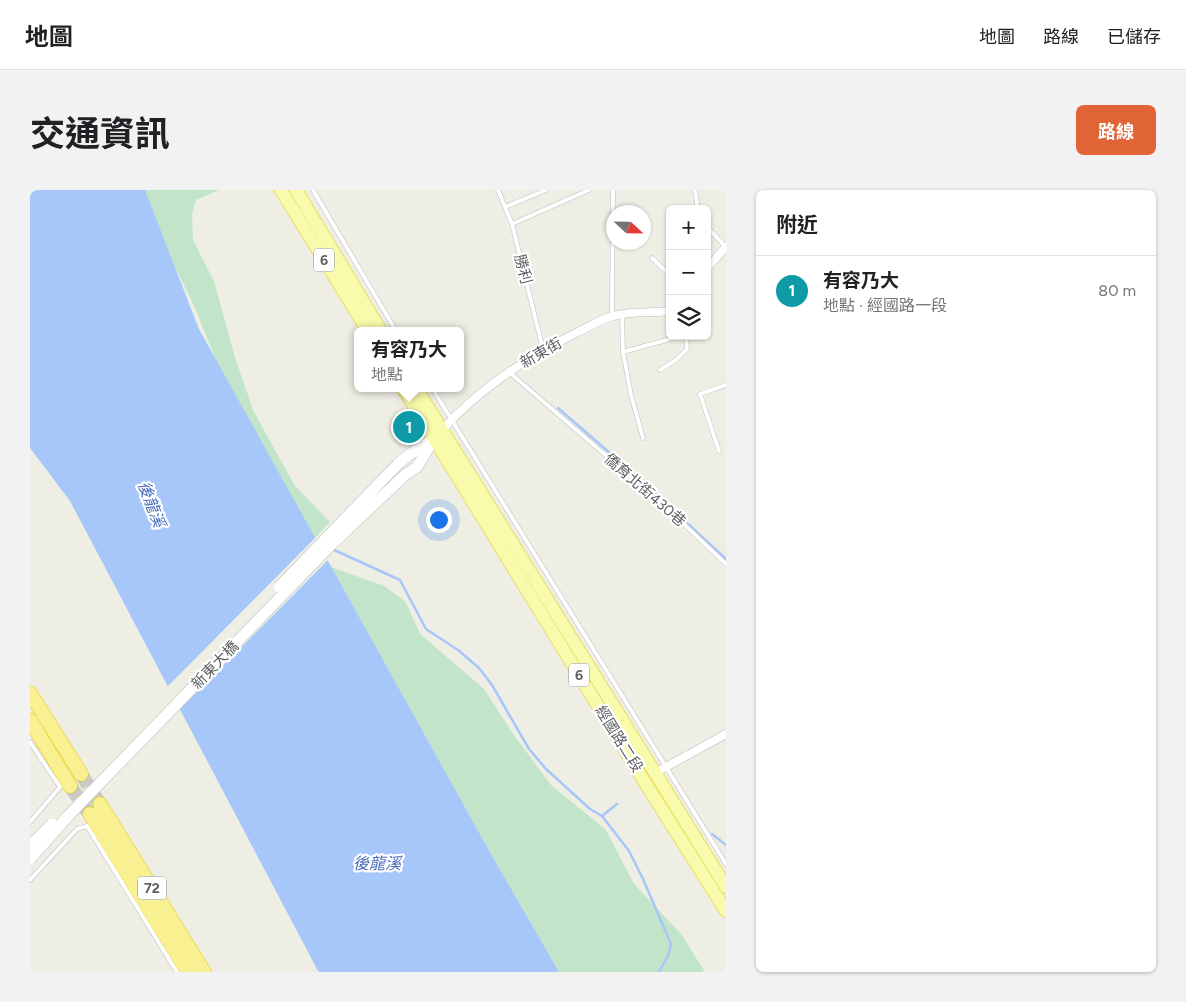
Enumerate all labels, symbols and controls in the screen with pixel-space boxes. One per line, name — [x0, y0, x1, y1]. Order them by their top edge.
text: 地圖 — [25, 22, 73, 51]
text: 地圖 — [979, 26, 1015, 48]
text: 路線 — [1043, 26, 1079, 48]
text: 已儲存 — [1107, 26, 1161, 48]
button: 路線 — [1076, 105, 1156, 155]
text: 交通資訊 — [30, 113, 170, 155]
north arrow — [606, 205, 651, 250]
map controls — [666, 205, 711, 340]
button: + — [666, 205, 711, 250]
text: 附近 — [776, 212, 818, 237]
road number: 6 — [314, 248, 334, 272]
button: − — [666, 250, 711, 295]
street label: 勝利 — [511, 252, 535, 286]
text: 有容乃大 — [823, 269, 899, 292]
text: 1 — [789, 281, 795, 300]
text: 80 m — [1098, 281, 1136, 300]
button: layers — [666, 295, 711, 340]
text: 地點 · 經國路一段 — [823, 296, 947, 315]
popup — [354, 327, 464, 392]
street label: 新東街 — [517, 334, 565, 372]
text: 有容乃大 — [371, 338, 447, 361]
text: 地點 — [371, 365, 403, 384]
pin: 1 — [393, 408, 425, 446]
street label: 僑育北街430巷 — [601, 450, 689, 530]
water label: 後龍溪 — [134, 478, 170, 532]
your location — [426, 507, 452, 533]
street label: 新東大橋 — [188, 637, 242, 693]
road number: 6 — [569, 664, 589, 686]
street label: 經國路二段 — [591, 702, 647, 776]
water label: 後龍溪 — [353, 854, 403, 873]
road number: 72 — [138, 876, 166, 900]

